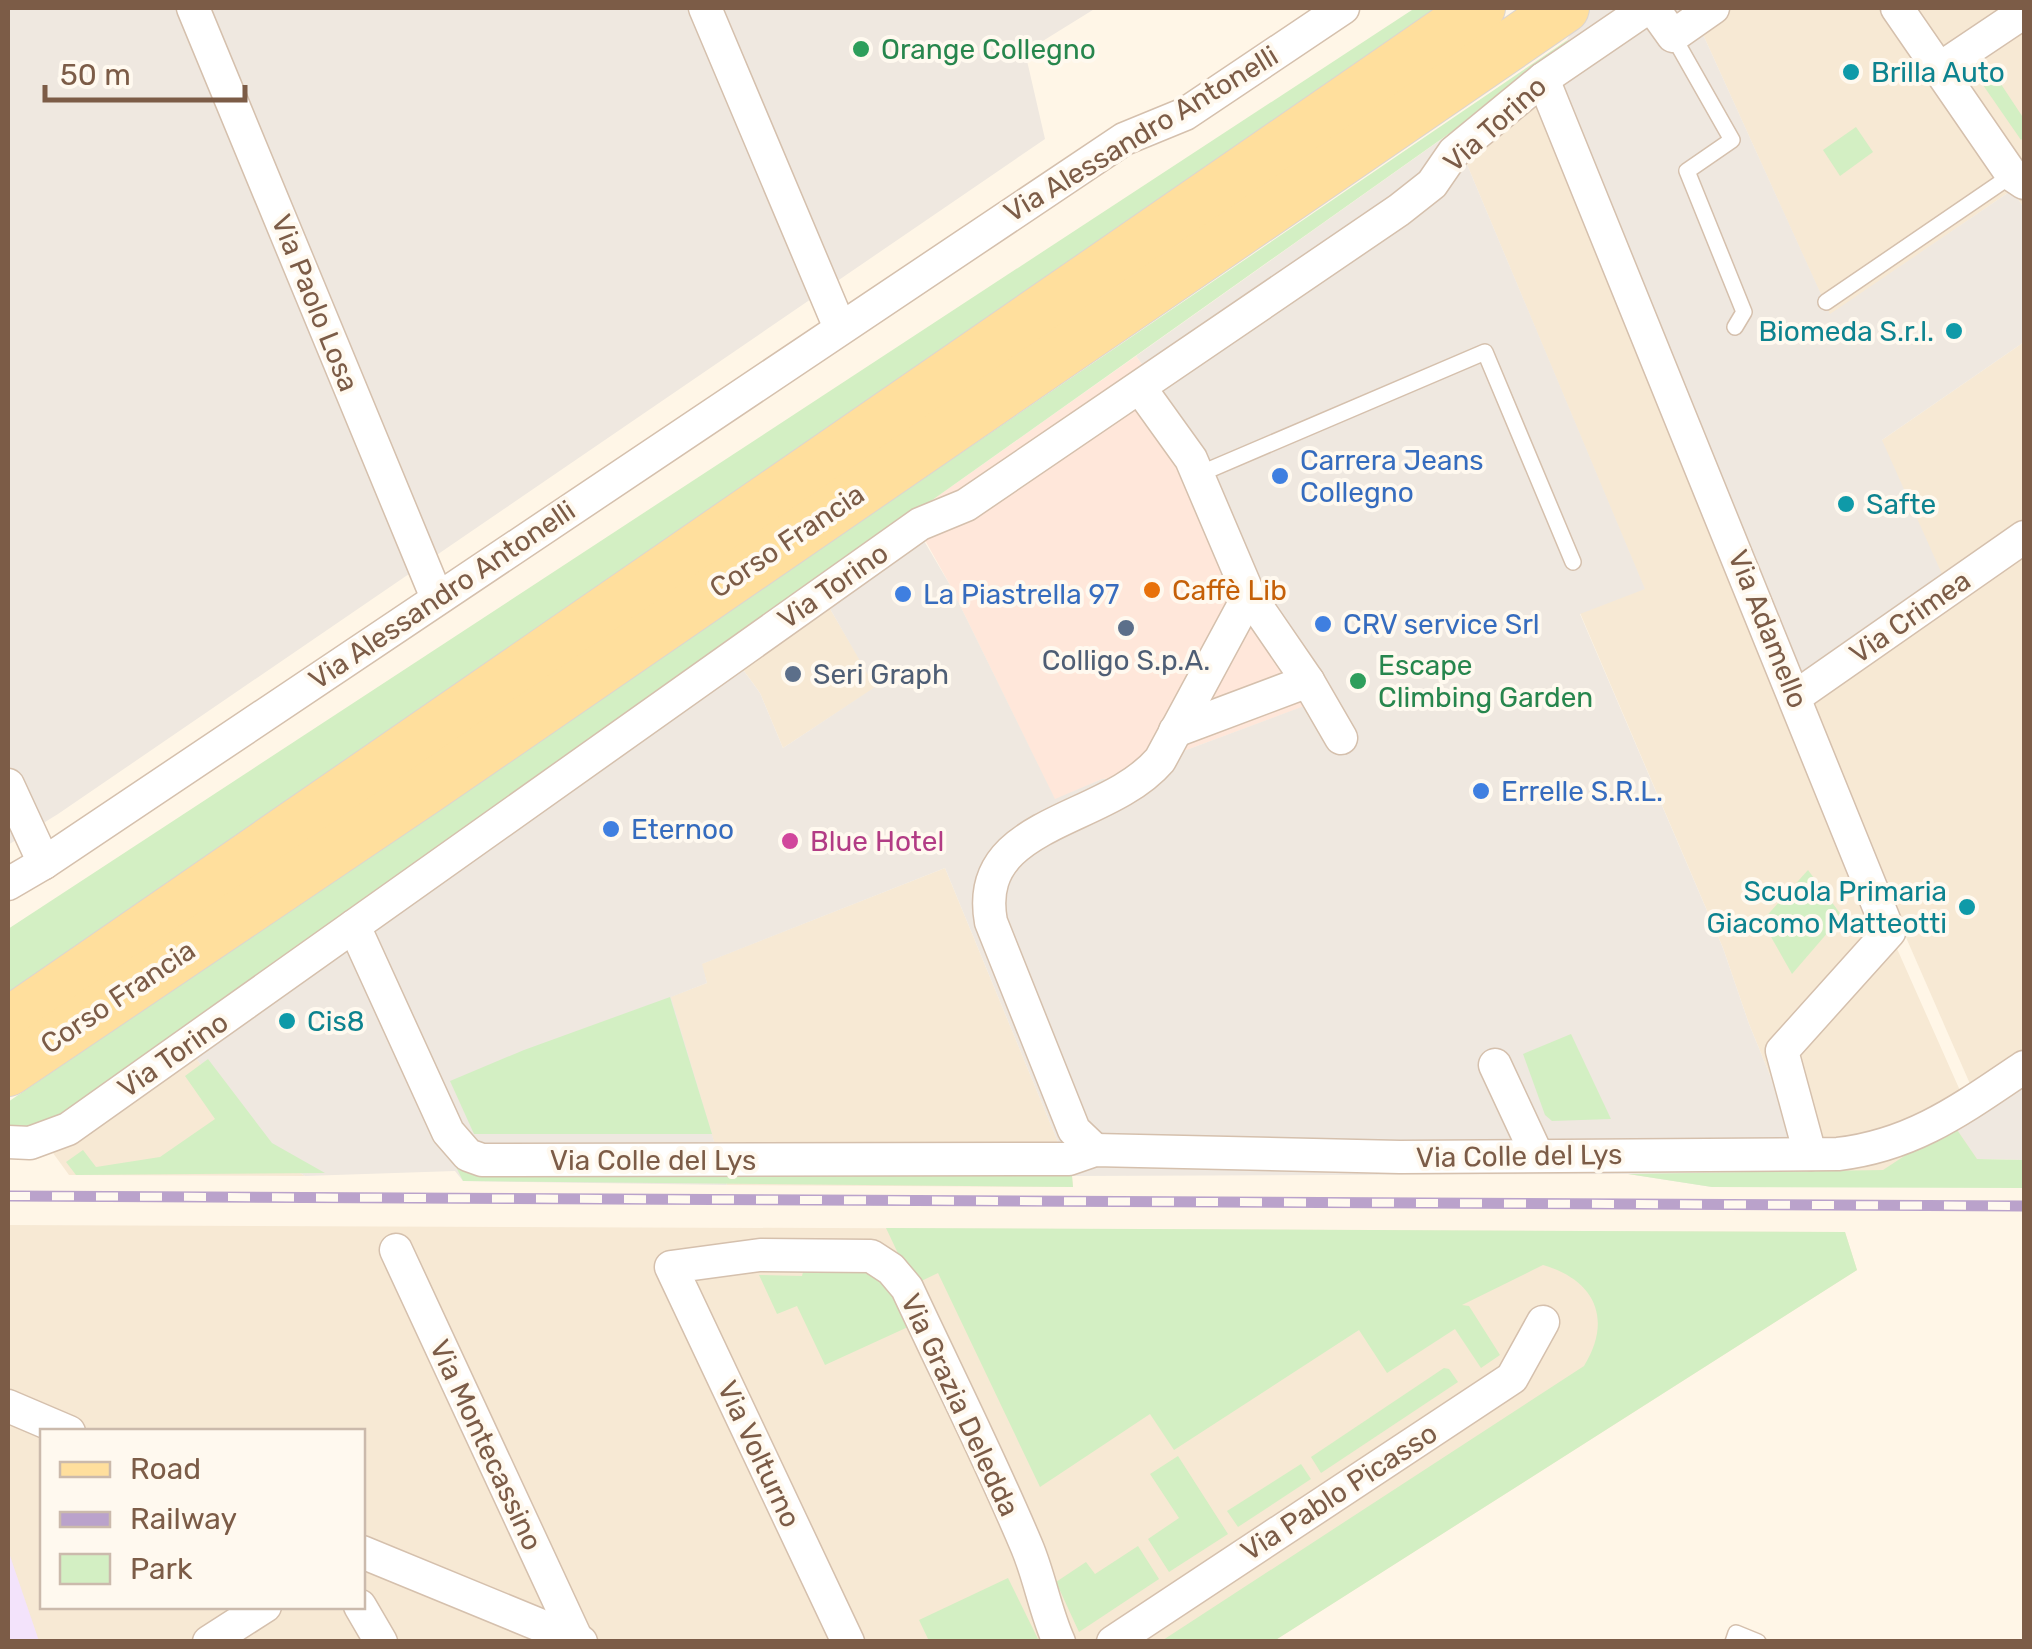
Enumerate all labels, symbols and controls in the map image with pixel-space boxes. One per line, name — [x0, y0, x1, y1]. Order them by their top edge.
place label: Orange Collegno — [881, 33, 1096, 66]
marker: Orange Collegno — [850, 38, 872, 60]
street label: Via Alessandro Antonelli — [998, 39, 1284, 229]
scale bar — [45, 40, 245, 102]
place label: Brilla Auto — [1871, 56, 2005, 89]
text: 50 m — [60, 57, 131, 93]
marker: Brilla Auto — [1840, 61, 1862, 83]
street label: Via Torino — [1437, 69, 1553, 179]
street label: Via Paolo Losa — [265, 210, 365, 396]
place label: Biomeda S.r.l. — [1758, 315, 1934, 348]
marker: Biomeda S.r.l. — [1943, 320, 1965, 342]
place label: Carrera Jeans Collegno — [1300, 444, 1484, 509]
marker: Carrera Jeans Collegno — [1269, 465, 1291, 487]
street label: Corso Francia — [704, 477, 870, 605]
place label: Safte — [1866, 488, 1936, 521]
marker: Safte — [1835, 493, 1857, 515]
street label: Via Alessandro Antonelli — [303, 494, 581, 696]
street label: Via Torino — [772, 536, 894, 636]
street label: Via Adamello — [1721, 545, 1815, 713]
street label: Via Crimea — [1843, 563, 1977, 671]
place label: Caffè Lib — [1172, 574, 1287, 607]
place label: La Piastrella 97 — [923, 578, 1119, 611]
marker: Caffè Lib — [1141, 579, 1163, 601]
marker: La Piastrella 97 — [892, 583, 914, 605]
place label: CRV service Srl — [1343, 608, 1540, 641]
marker: CRV service Srl — [1312, 613, 1334, 635]
marker: Colligo S.p.A. — [1115, 617, 1137, 639]
place label: Colligo S.p.A. — [1042, 644, 1210, 677]
place label: Escape Climbing Garden — [1378, 649, 1593, 714]
place label: Seri Graph — [813, 658, 949, 691]
marker: Seri Graph — [782, 663, 804, 685]
marker: Escape Climbing Garden — [1347, 670, 1369, 692]
place label: Errelle S.R.L. — [1501, 775, 1663, 808]
marker: Errelle S.R.L. — [1470, 780, 1492, 802]
place label: Eternoo — [631, 813, 734, 846]
marker: Eternoo — [600, 818, 622, 840]
place label: Blue Hotel — [810, 825, 944, 858]
marker: Blue Hotel — [779, 830, 801, 852]
place label: Scuola Primaria Giacomo Matteotti — [1707, 875, 1947, 940]
marker: Scuola Primaria Giacomo Matteotti — [1956, 896, 1978, 918]
street label: Corso Francia — [35, 933, 201, 1061]
street label: Via Torino — [112, 1005, 234, 1105]
place label: Cis8 — [307, 1005, 365, 1038]
marker: Cis8 — [276, 1010, 298, 1032]
street label: Via Colle del Lys — [1415, 1138, 1623, 1174]
street label: Via Colle del Lys — [550, 1144, 756, 1177]
street label: Via Grazia Deledda — [894, 1288, 1026, 1522]
street label: Via Montecassino — [423, 1335, 549, 1555]
street label: Via Volturno — [711, 1376, 807, 1532]
street label: Via Pablo Picasso — [1235, 1416, 1443, 1568]
legend — [40, 1429, 365, 1609]
text: Road — [130, 1451, 201, 1487]
text: Railway — [130, 1501, 237, 1537]
text: Park — [130, 1551, 193, 1587]

